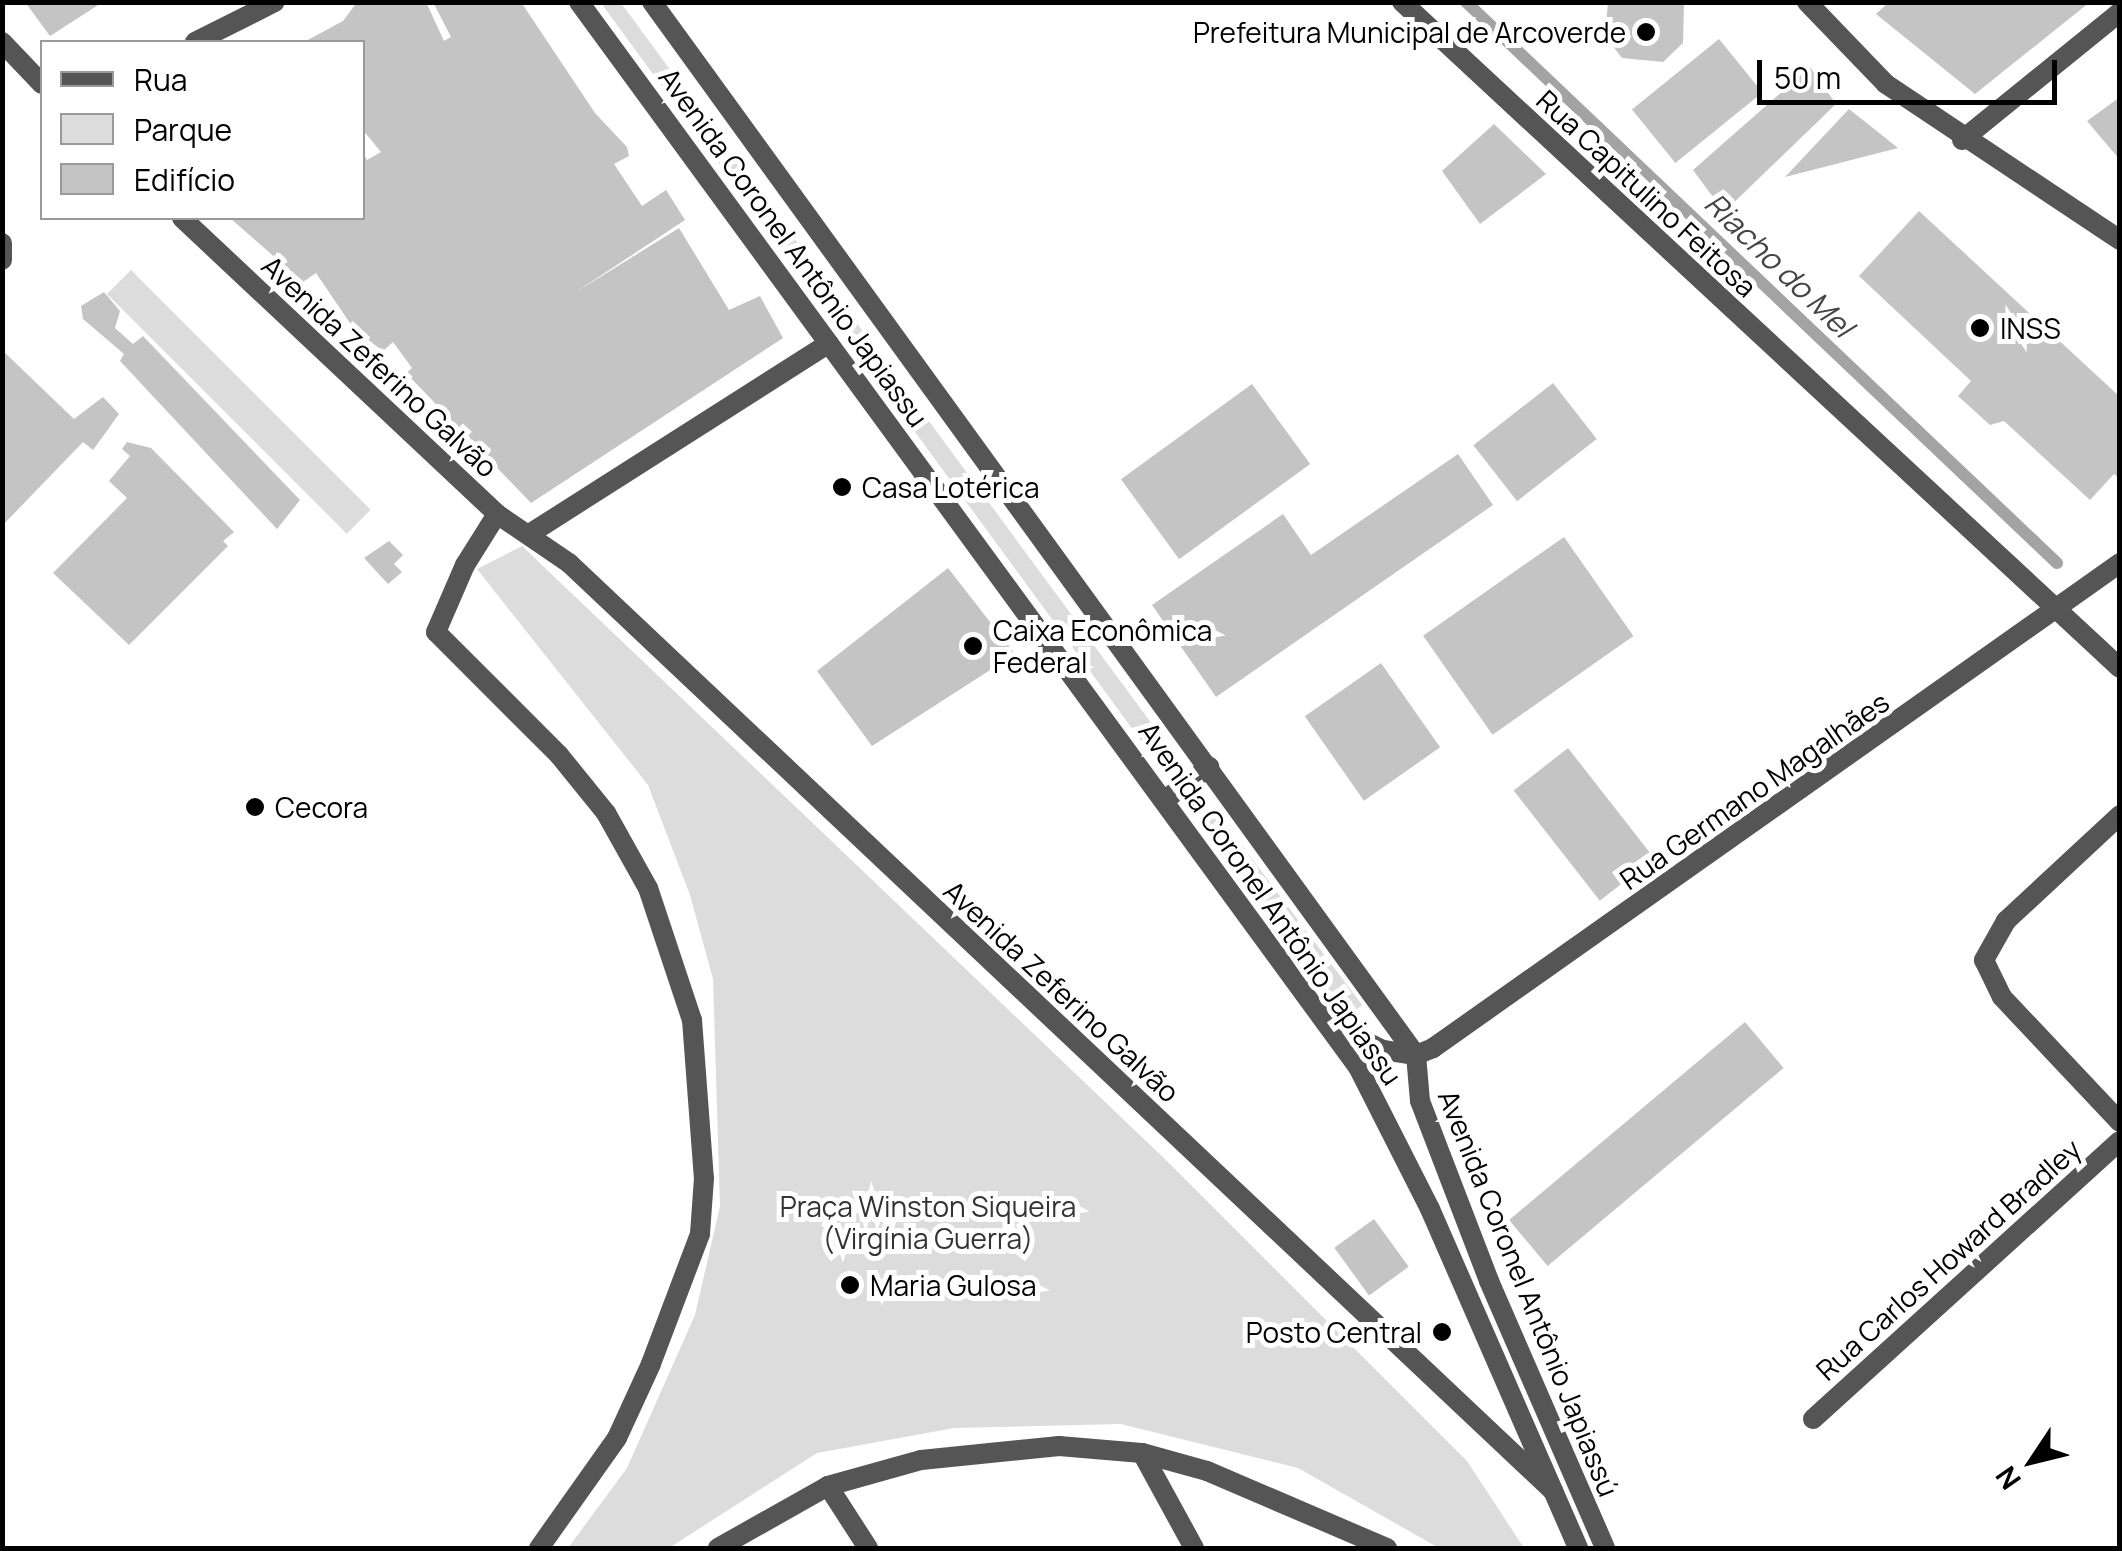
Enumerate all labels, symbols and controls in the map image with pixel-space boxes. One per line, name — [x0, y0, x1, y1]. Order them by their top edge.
place label: Prefeitura Municipal de Arcoverde — [1193, 15, 1626, 49]
marker: Prefeitura Municipal de Arcoverde — [1635, 21, 1657, 43]
legend — [40, 40, 365, 220]
scale bar — [1762, 40, 2062, 102]
text: 50 m — [1774, 57, 1841, 98]
text: Rua — [134, 59, 187, 100]
street label: Avenida Coronel Antônio Japiassu — [652, 61, 936, 433]
street label: Rua Capitulino Feitosa — [1530, 83, 1764, 303]
text: Parque — [134, 109, 232, 150]
text: Edifício — [134, 159, 235, 200]
water label: Riacho do Mel — [1697, 185, 1861, 345]
street label: Avenida Zeferino Galvão — [256, 248, 504, 484]
place label: INSS — [2000, 311, 2061, 345]
marker: INSS — [1969, 317, 1991, 339]
place label: Casa Lotérica — [862, 470, 1039, 504]
marker: Casa Lotérica — [831, 476, 853, 498]
place label: Caixa Econômica Federal — [993, 613, 1212, 679]
marker: Caixa Econômica Federal — [962, 635, 984, 657]
street label: Rua Germano Magalhães — [1613, 684, 1895, 896]
street label: Avenida Coronel Antônio Japiassu — [1132, 715, 1410, 1091]
place label: Cecora — [275, 790, 368, 824]
marker: Cecora — [244, 796, 266, 818]
street label: Avenida Zeferino Galvão — [938, 873, 1186, 1109]
street label: Avenida Coronel Antônio Japiassú — [1432, 1085, 1626, 1501]
street label: Rua Carlos Howard Bradley — [1809, 1131, 2087, 1387]
park label: Praça Winston Siqueira (Virgínia Guerra) — [780, 1189, 1076, 1255]
place label: Maria Gulosa — [870, 1268, 1036, 1302]
marker: Maria Gulosa — [839, 1274, 861, 1296]
place label: Posto Central — [1246, 1315, 1422, 1349]
marker: Posto Central — [1431, 1321, 1453, 1343]
north arrow — [1982, 1411, 2082, 1511]
text: N — [1986, 1459, 2029, 1497]

